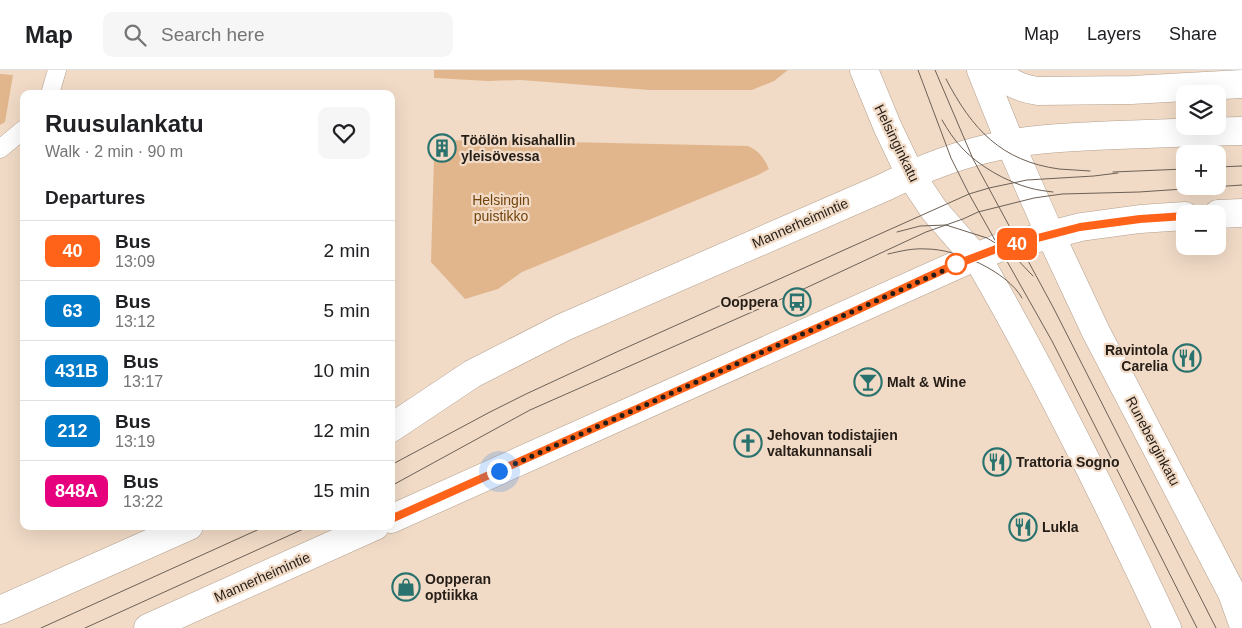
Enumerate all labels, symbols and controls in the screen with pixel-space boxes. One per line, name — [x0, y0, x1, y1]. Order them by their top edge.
search box — [103, 12, 453, 57]
text: Map — [25, 21, 73, 48]
icon: search — [121, 21, 149, 49]
text: Search here — [161, 24, 265, 45]
text: Map — [1024, 24, 1059, 44]
text: Layers — [1087, 24, 1141, 44]
text: Share — [1169, 24, 1217, 44]
map controls — [1176, 85, 1226, 255]
button: layers — [1176, 85, 1226, 135]
street label: Helsinginkatu — [871, 102, 923, 184]
button: heart — [318, 107, 370, 159]
text: Ruusulankatu — [45, 110, 204, 137]
place label: Töölön kisahallin yleisövessa — [461, 132, 575, 164]
building icon: Töölön kisahallin yleisövessa — [427, 133, 457, 163]
text: Walk · 2 min · 90 m — [45, 143, 183, 160]
button: + — [1176, 145, 1226, 195]
text: Departures — [45, 187, 145, 208]
park label: Helsingin puistikko — [472, 192, 530, 224]
street label: Mannerheimintie — [749, 195, 851, 251]
button: − — [1176, 205, 1226, 255]
line badge: 40 — [994, 228, 1040, 260]
text: Bus — [115, 231, 151, 252]
text: 40 — [1007, 234, 1027, 254]
text: 2 min — [324, 240, 370, 261]
text: 40 — [62, 241, 83, 261]
text: 13:09 — [115, 253, 155, 270]
unlabelled marker — [945, 253, 967, 275]
bus stop icon: Ooppera — [782, 287, 812, 317]
text: Bus — [115, 291, 151, 312]
place label: Ooppera — [720, 294, 778, 310]
text: 5 min — [324, 300, 370, 321]
text: 63 — [62, 301, 83, 321]
text: 13:12 — [115, 313, 155, 330]
place label: Ravintola Carelia — [1105, 342, 1168, 374]
restaurant icon: Ravintola Carelia — [1172, 343, 1202, 373]
text: Bus — [123, 351, 159, 372]
text: 10 min — [313, 360, 370, 381]
text: 431B — [55, 361, 98, 381]
bar icon: Malt & Wine — [853, 367, 883, 397]
text: 13:17 — [123, 373, 163, 390]
place label: Malt & Wine — [887, 374, 966, 390]
street label: Runeberginkatu — [1123, 394, 1183, 488]
text: Bus — [115, 411, 151, 432]
text: 12 min — [313, 420, 370, 441]
text: 212 — [57, 421, 88, 441]
place label: Jehovan todistajien valtakunnansali — [767, 427, 898, 459]
church icon: Jehovan todistajien valtakunnansali — [733, 428, 763, 458]
text: 13:19 — [115, 433, 155, 450]
restaurant icon: Trattoria Sogno — [982, 447, 1012, 477]
place label: Trattoria Sogno — [1016, 454, 1119, 470]
your location — [487, 459, 512, 484]
text: Bus — [123, 471, 159, 492]
text: 15 min — [313, 480, 370, 501]
text: 848A — [55, 481, 98, 501]
text: 13:22 — [123, 493, 163, 510]
restaurant icon: Lukla — [1008, 512, 1038, 542]
place label: Lukla — [1042, 519, 1079, 535]
street label: Mannerheimintie — [211, 549, 313, 605]
place label: Oopperan optiikka — [425, 571, 491, 603]
shop icon: Oopperan optiikka — [391, 572, 421, 602]

